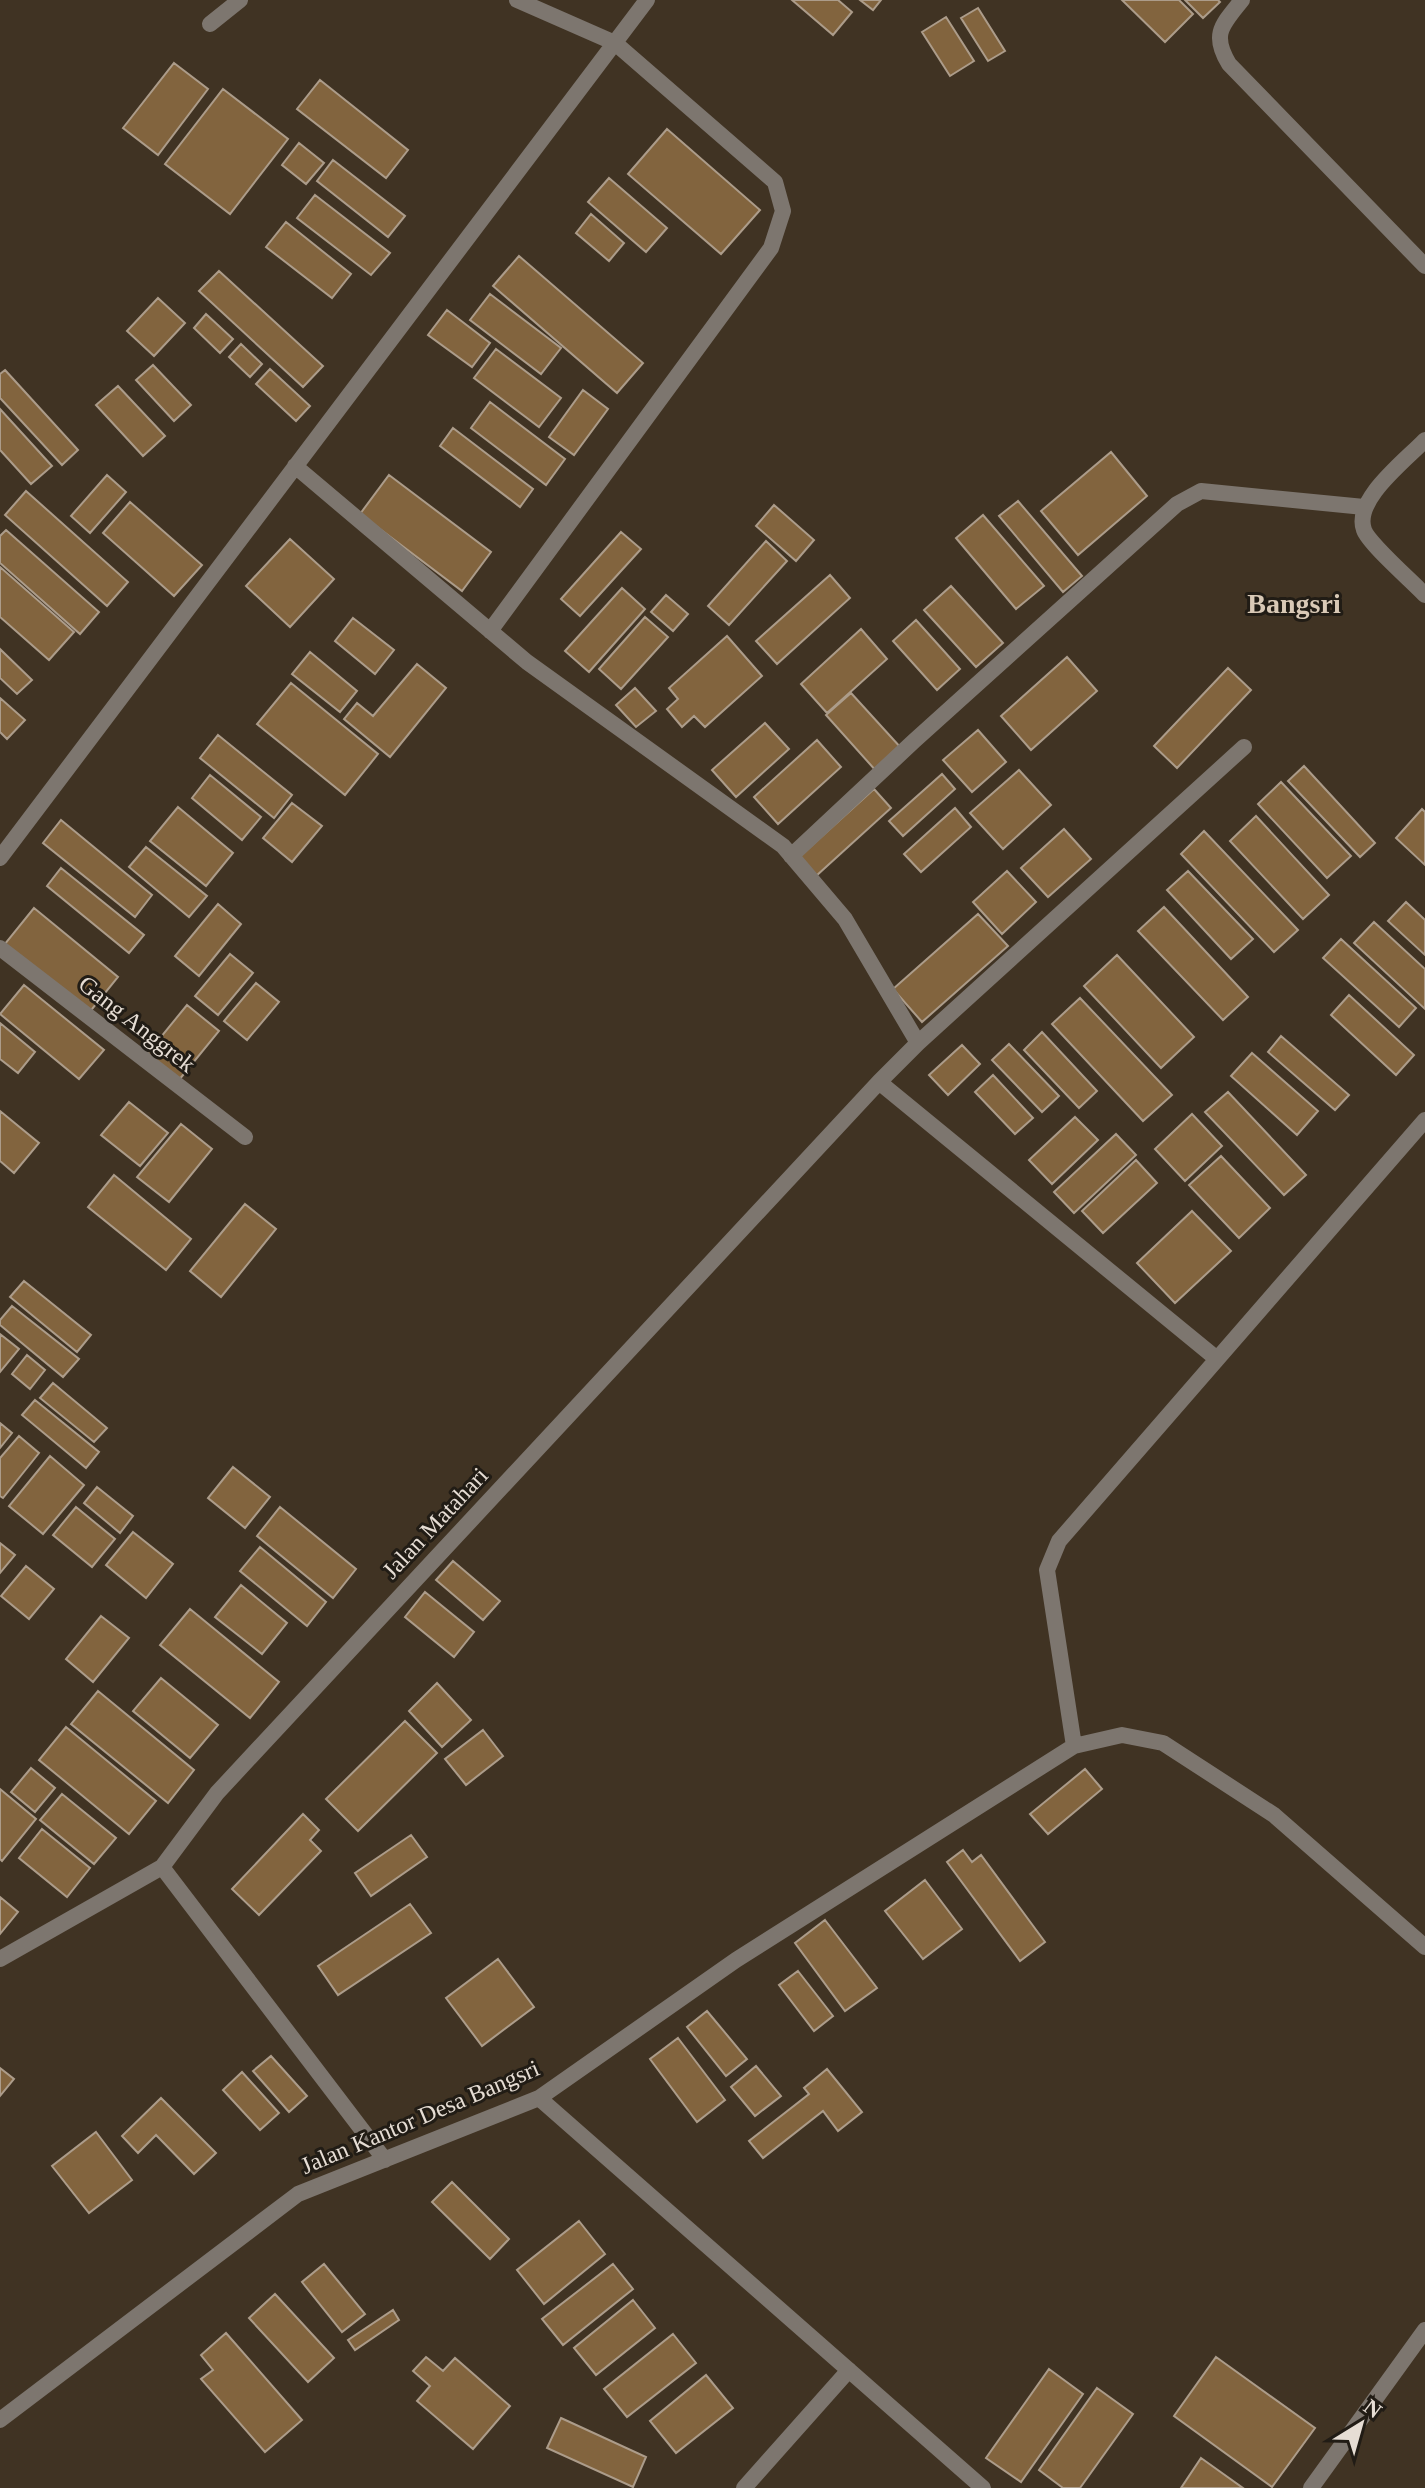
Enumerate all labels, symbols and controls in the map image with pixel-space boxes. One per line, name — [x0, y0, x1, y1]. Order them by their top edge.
district label: Bangsri — [1247, 588, 1341, 619]
street label: Gang Anggrek — [74, 970, 200, 1078]
street label: Jalan Matahari — [377, 1462, 493, 1584]
street label: Jalan Kantor Desa Bangsri — [297, 2055, 543, 2179]
north arrow — [1321, 2384, 1401, 2464]
text: N — [1359, 2394, 1387, 2423]

